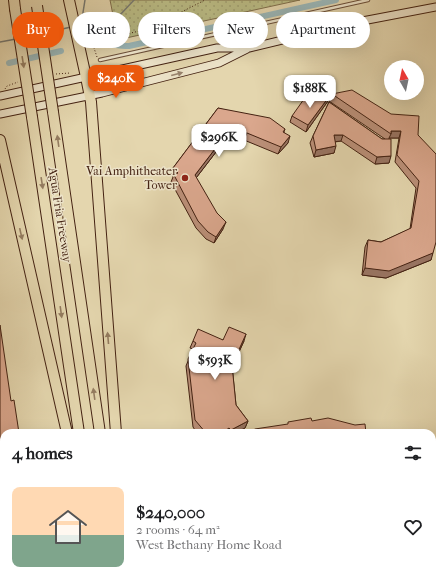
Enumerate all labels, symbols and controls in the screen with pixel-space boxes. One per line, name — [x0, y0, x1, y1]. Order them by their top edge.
chip: Buy — [12, 12, 64, 48]
chip: Rent — [72, 12, 130, 48]
chip: Filters — [138, 12, 205, 48]
chip: New — [213, 12, 268, 48]
chip: Apartment — [276, 12, 370, 48]
one-way arrow — [20, 56, 26, 68]
north arrow — [384, 60, 424, 100]
map controls — [384, 60, 424, 100]
pin: $240K — [88, 65, 144, 99]
text: $240K — [97, 70, 135, 85]
one-way arrow — [171, 71, 183, 77]
pin: $188K — [282, 75, 338, 109]
text: $188K — [293, 80, 327, 95]
pin: $296K — [191, 124, 247, 158]
text: $296K — [200, 129, 238, 144]
one-way arrow — [55, 135, 61, 147]
place label: Vai Amphitheater Tower — [85, 164, 178, 192]
street label: Agua Fria Freeway — [45, 165, 75, 264]
marker: Vai Amphitheater Tower — [180, 173, 190, 183]
one-way arrow — [39, 177, 45, 189]
one-way arrow — [19, 228, 25, 240]
one-way arrow — [58, 306, 64, 318]
one-way arrow — [104, 332, 111, 344]
pin: $593K — [187, 347, 243, 381]
text: $593K — [198, 352, 232, 367]
one-way arrow — [91, 388, 97, 401]
icon: filters — [402, 442, 424, 464]
text: 4 homes — [12, 443, 72, 463]
text: $240,000 — [136, 502, 205, 522]
icon: home — [44, 503, 92, 551]
icon: heart — [402, 516, 424, 538]
text: 2 rooms · 64 m² — [136, 522, 220, 537]
text: West Bethany Home Road — [136, 537, 282, 552]

